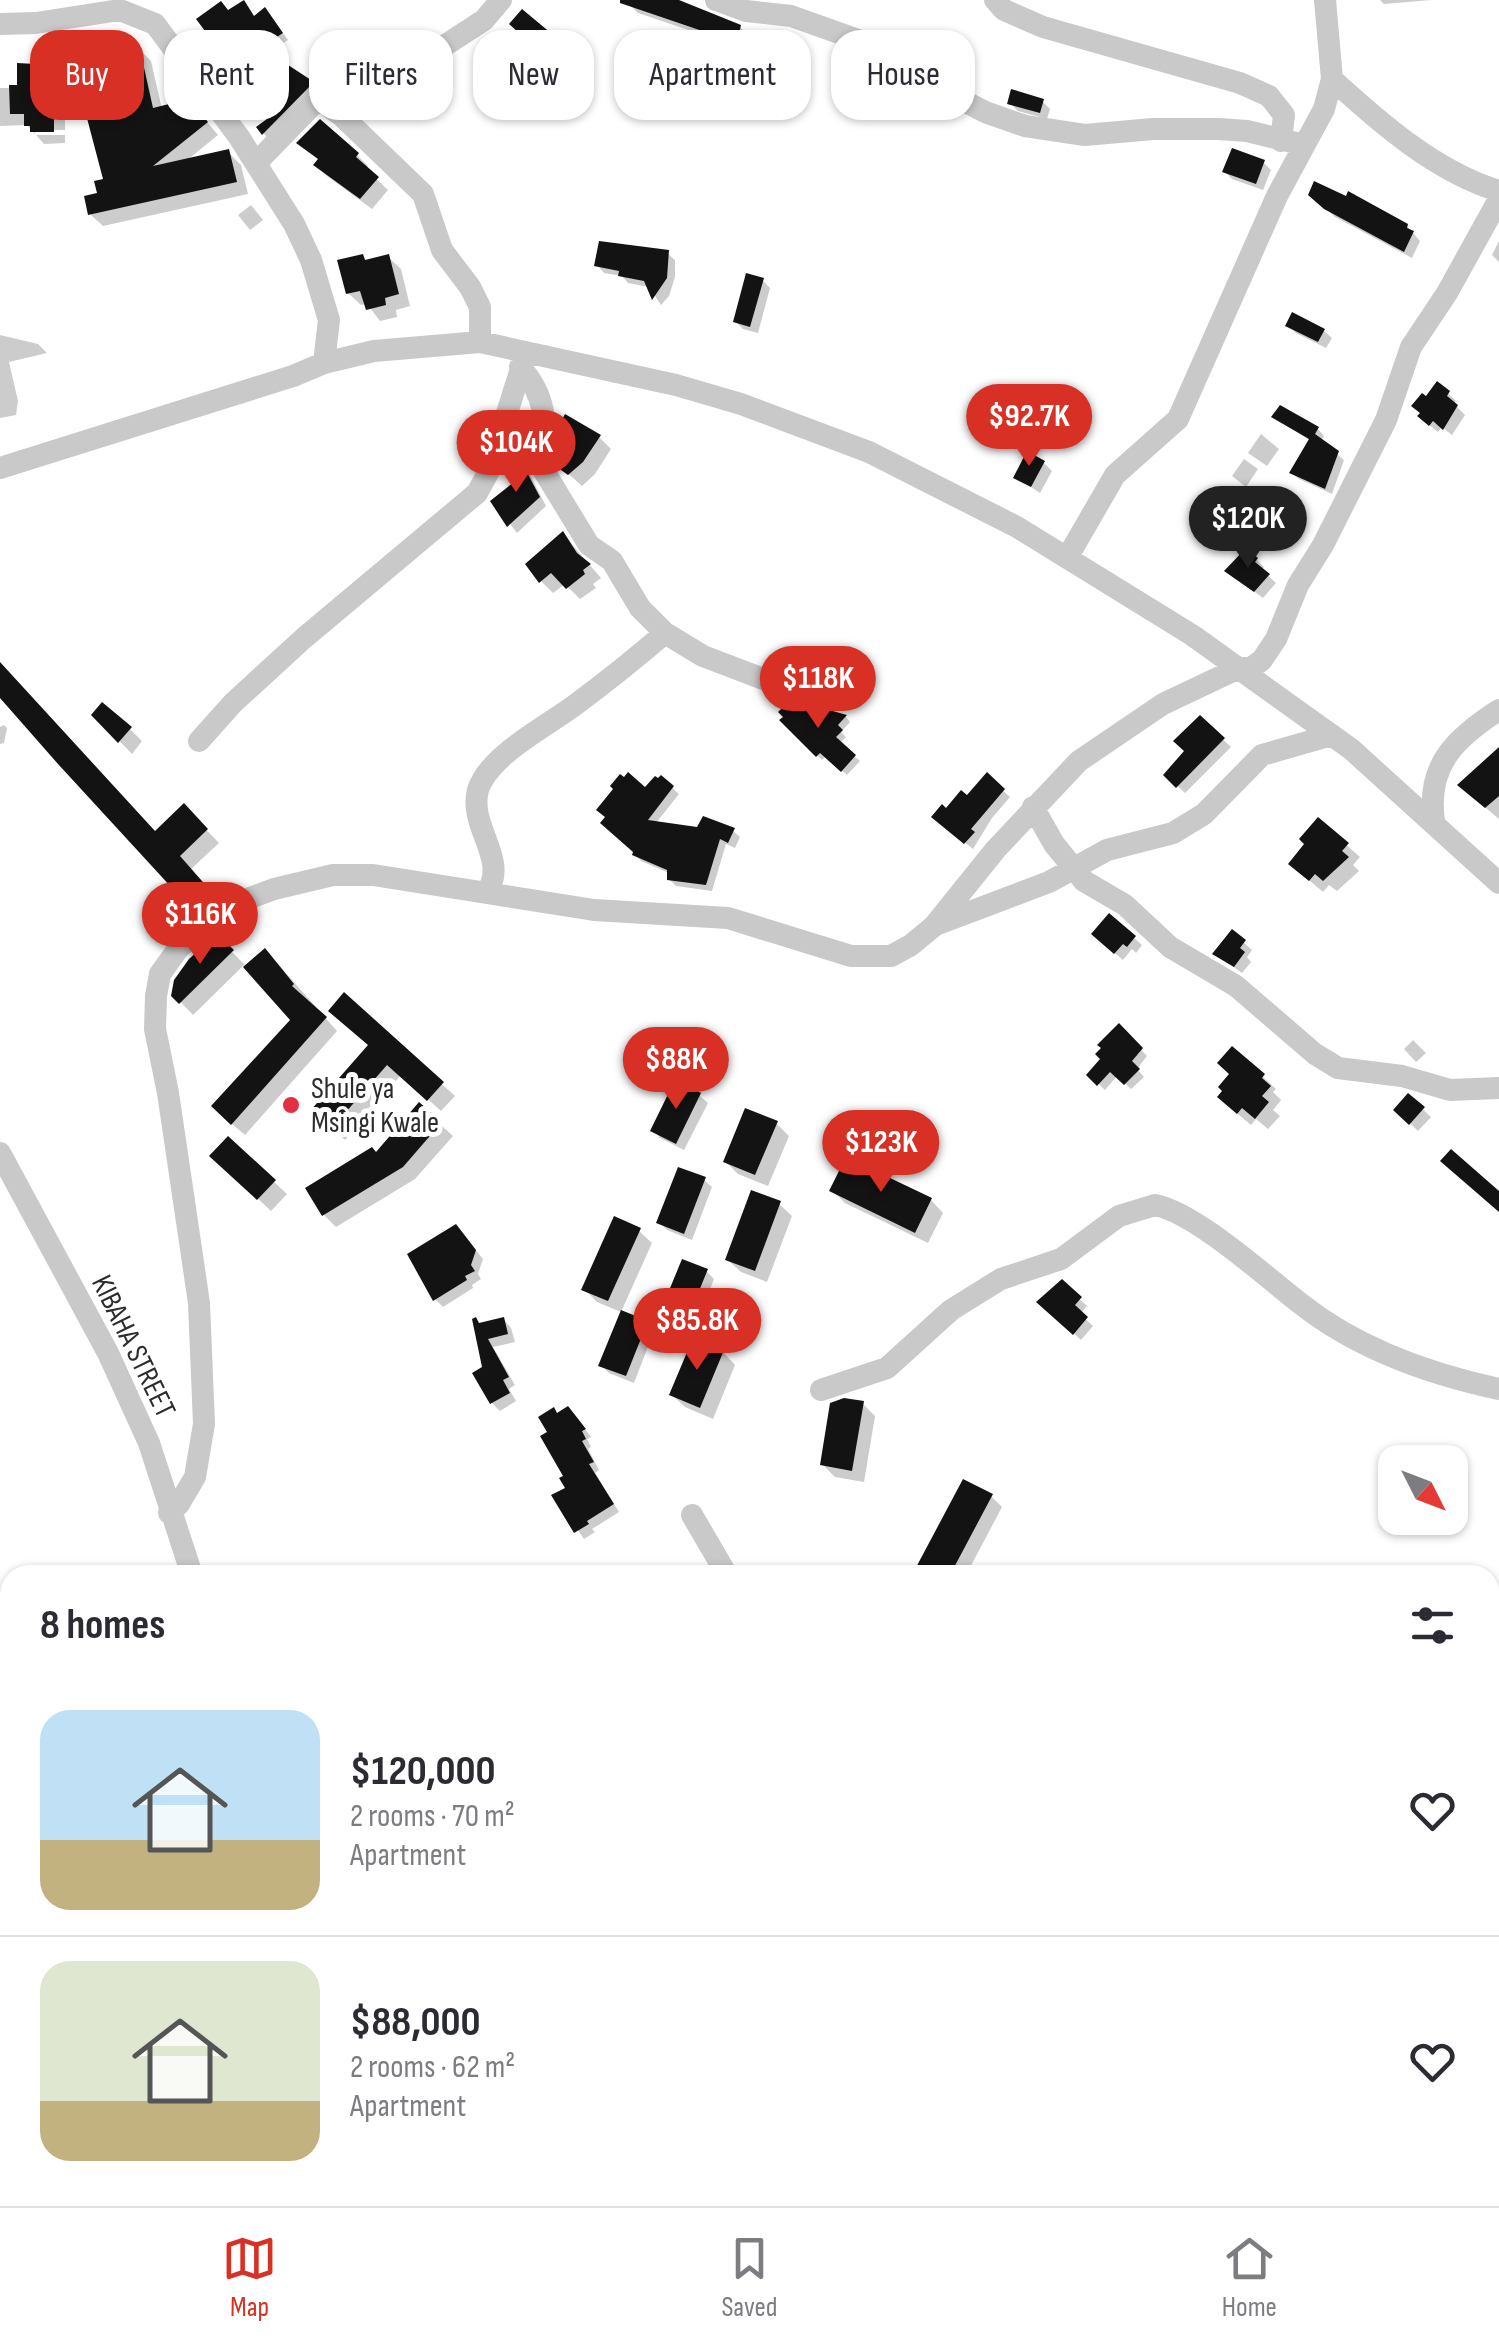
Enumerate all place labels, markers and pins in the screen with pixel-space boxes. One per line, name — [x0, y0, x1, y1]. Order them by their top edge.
pin: $92.7K — [948, 384, 1110, 469]
pin: $104K — [446, 410, 586, 495]
pin: $120K — [1178, 486, 1318, 571]
pin: $118K — [748, 646, 888, 731]
pin: $116K — [130, 882, 270, 967]
pin: $88K — [617, 1027, 735, 1112]
place label: Shule ya Msingi Kwale — [311, 1071, 439, 1141]
marker: Shule ya Msingi Kwale — [280, 1094, 302, 1116]
pin: $123K — [811, 1110, 951, 1195]
pin: $85.8K — [616, 1288, 778, 1373]

